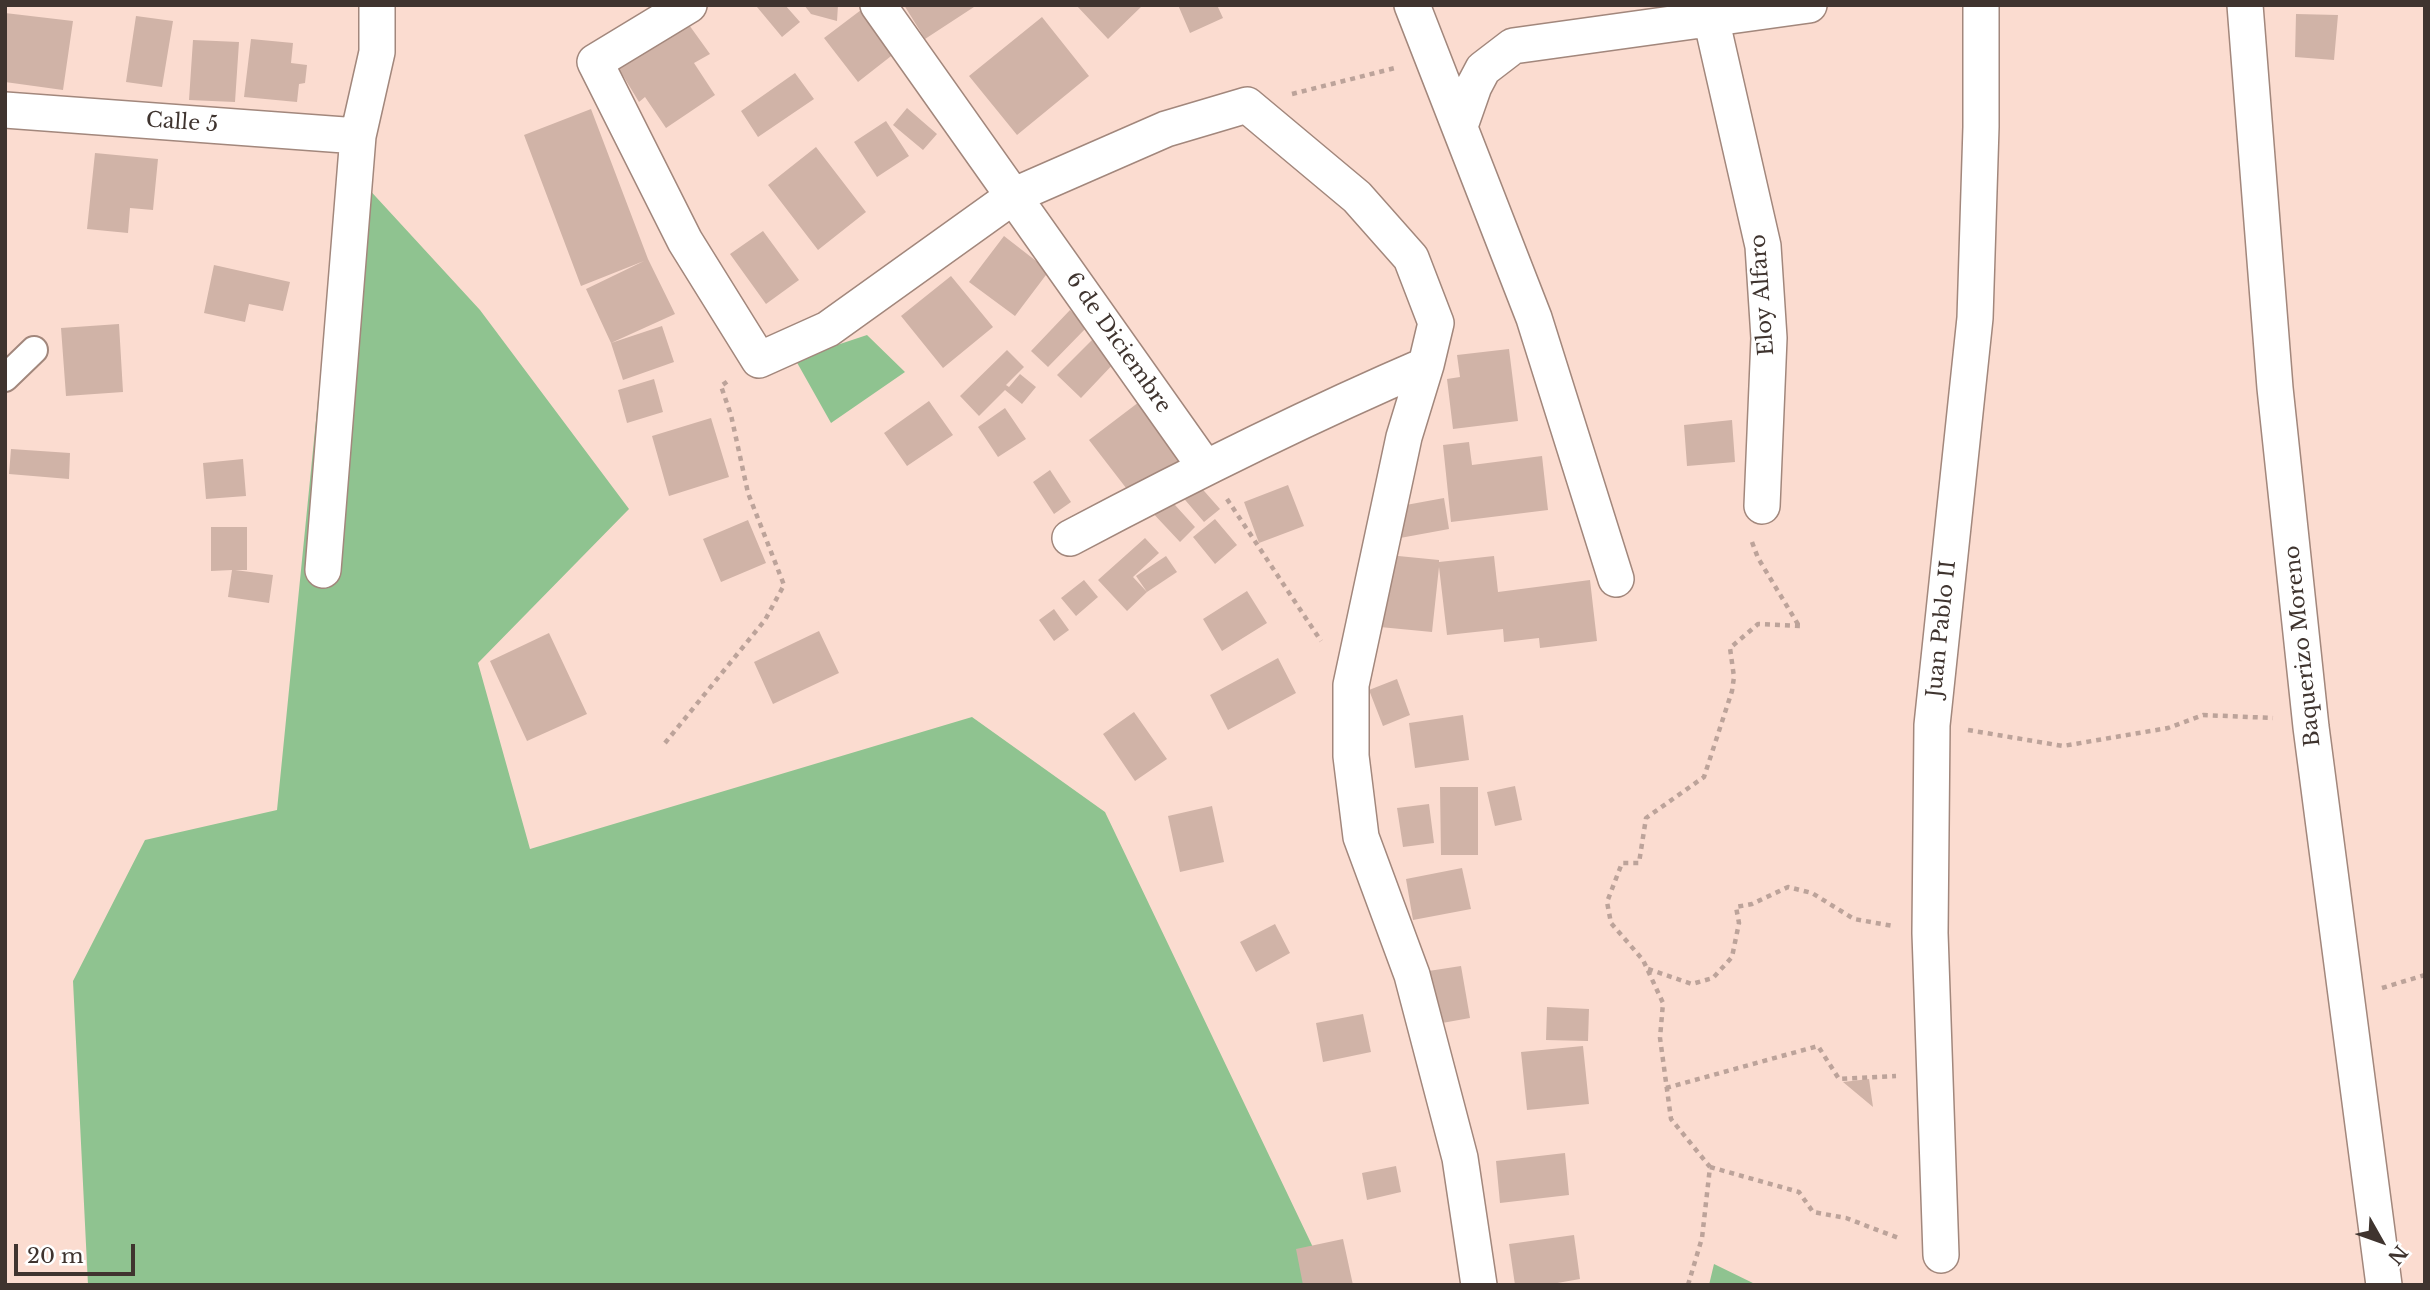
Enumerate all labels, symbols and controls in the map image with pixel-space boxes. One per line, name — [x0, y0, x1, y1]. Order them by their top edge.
street label: Calle 5 — [145, 108, 219, 138]
street label: Eloy Alfaro — [1746, 233, 1780, 357]
street label: 6 de Diciembre — [1060, 268, 1176, 418]
street label: Baquerizo Moreno — [2280, 544, 2326, 748]
street label: Juan Pablo II — [1922, 559, 1962, 699]
north arrow — [2346, 1206, 2416, 1276]
scale bar — [18, 1230, 138, 1274]
text: N — [2383, 1241, 2412, 1269]
text: 20 m — [27, 1243, 84, 1269]

